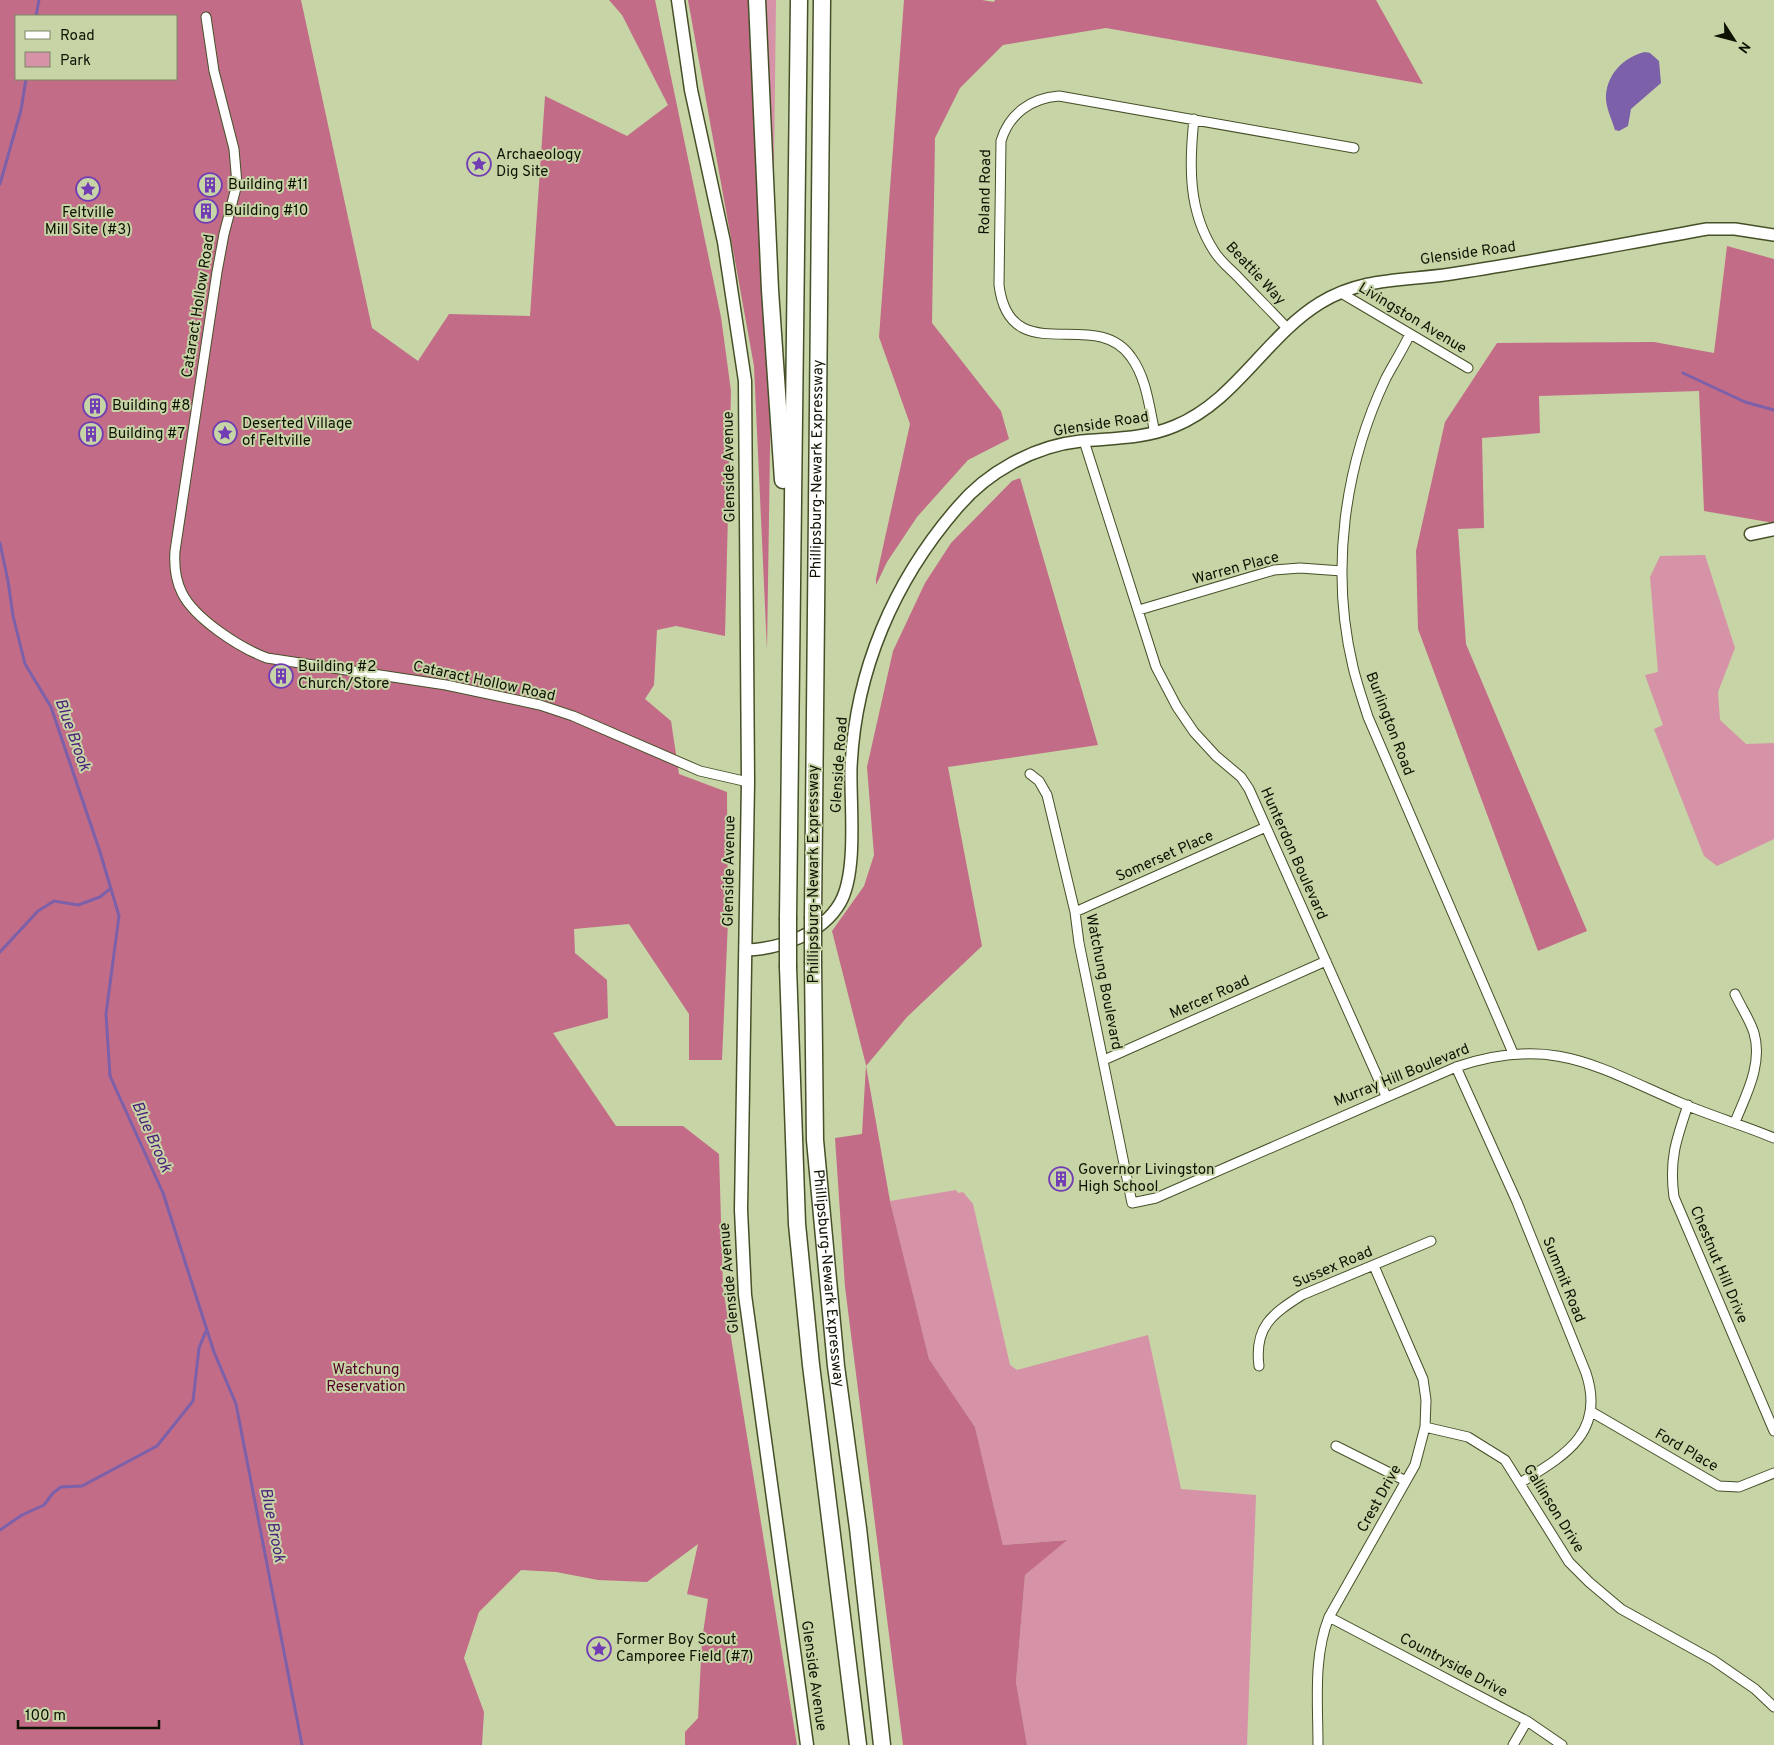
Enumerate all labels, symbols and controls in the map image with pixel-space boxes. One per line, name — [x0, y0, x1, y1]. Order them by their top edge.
legend — [15, 15, 178, 80]
north arrow — [1709, 15, 1759, 65]
text: Road — [60, 27, 95, 46]
text: N — [1733, 38, 1753, 56]
text: Park — [60, 52, 91, 71]
place label: Archaeology Dig Site — [496, 146, 582, 182]
street label: Roland Road — [976, 149, 996, 235]
place icon: Archaeology Dig Site — [466, 151, 492, 177]
building icon: Building #11 — [197, 172, 223, 198]
place icon: Feltville Mill Site (#3) — [75, 176, 101, 202]
place label: Building #11 — [228, 176, 308, 195]
building icon: Building #10 — [193, 198, 219, 224]
place label: Building #10 — [224, 202, 308, 221]
place label: Feltville Mill Site (#3) — [45, 204, 131, 240]
street label: Cataract Hollow Road — [178, 233, 220, 379]
street label: Beattie Way — [1221, 238, 1289, 310]
street label: Glenside Road — [1419, 238, 1517, 270]
street label: Livingston Avenue — [1354, 279, 1470, 359]
street label: Phillipsburg-Newark Expressway — [807, 359, 828, 579]
building icon: Building #8 — [82, 393, 108, 419]
place label: Building #8 — [112, 397, 190, 416]
street label: Glenside Road — [1052, 408, 1150, 442]
street label: Glenside Avenue — [720, 411, 740, 523]
place label: Deserted Village of Feltville — [242, 415, 352, 451]
place icon: Deserted Village of Feltville — [212, 420, 238, 446]
building icon: Building #7 — [78, 421, 104, 447]
place label: Building #7 — [108, 425, 185, 444]
street label: Warren Place — [1191, 548, 1281, 590]
place label: Building #2 Church/Store — [298, 658, 389, 694]
street label: Cataract Hollow Road — [411, 658, 557, 706]
building icon: Building #2 Church/Store — [268, 663, 294, 689]
street label: Burlington Road — [1361, 669, 1417, 779]
water label: Blue Brook — [50, 696, 95, 775]
street label: Glenside Road — [827, 716, 853, 814]
street label: Phillipsburg-Newark Expressway — [805, 765, 824, 983]
street label: Hunterdon Boulevard — [1255, 785, 1331, 923]
street label: Glenside Avenue — [720, 815, 740, 927]
street label: Somerset Place — [1113, 827, 1217, 887]
street label: Watchung Boulevard — [1080, 912, 1126, 1052]
street label: Mercer Road — [1167, 972, 1253, 1024]
street label: Murray Hill Boulevard — [1331, 1040, 1473, 1112]
water label: Blue Brook — [126, 1098, 176, 1176]
place label: Governor Livingston High School — [1078, 1161, 1214, 1197]
building icon: Governor Livingston High School — [1048, 1166, 1074, 1192]
street label: Phillipsburg-Newark Expressway — [808, 1168, 848, 1389]
street label: Chestnut Hill Drive — [1685, 1203, 1751, 1327]
street label: Glenside Avenue — [716, 1222, 744, 1334]
street label: Summit Road — [1537, 1234, 1589, 1326]
street label: Sussex Road — [1290, 1243, 1376, 1293]
park label: Watchung Reservation — [326, 1361, 406, 1397]
street label: Ford Place — [1651, 1425, 1721, 1477]
street label: Gallinson Drive — [1518, 1461, 1588, 1557]
street label: Crest Drive — [1354, 1462, 1406, 1536]
water label: Blue Brook — [255, 1486, 289, 1565]
street label: Glenside Avenue — [796, 1620, 830, 1732]
street label: Countryside Drive — [1396, 1629, 1510, 1703]
place label: Former Boy Scout Camporee Field (#7) — [616, 1631, 754, 1667]
place icon: Former Boy Scout Camporee Field (#7) — [586, 1636, 612, 1662]
scale bar — [18, 1698, 159, 1730]
text: 100 m — [25, 1707, 66, 1726]

